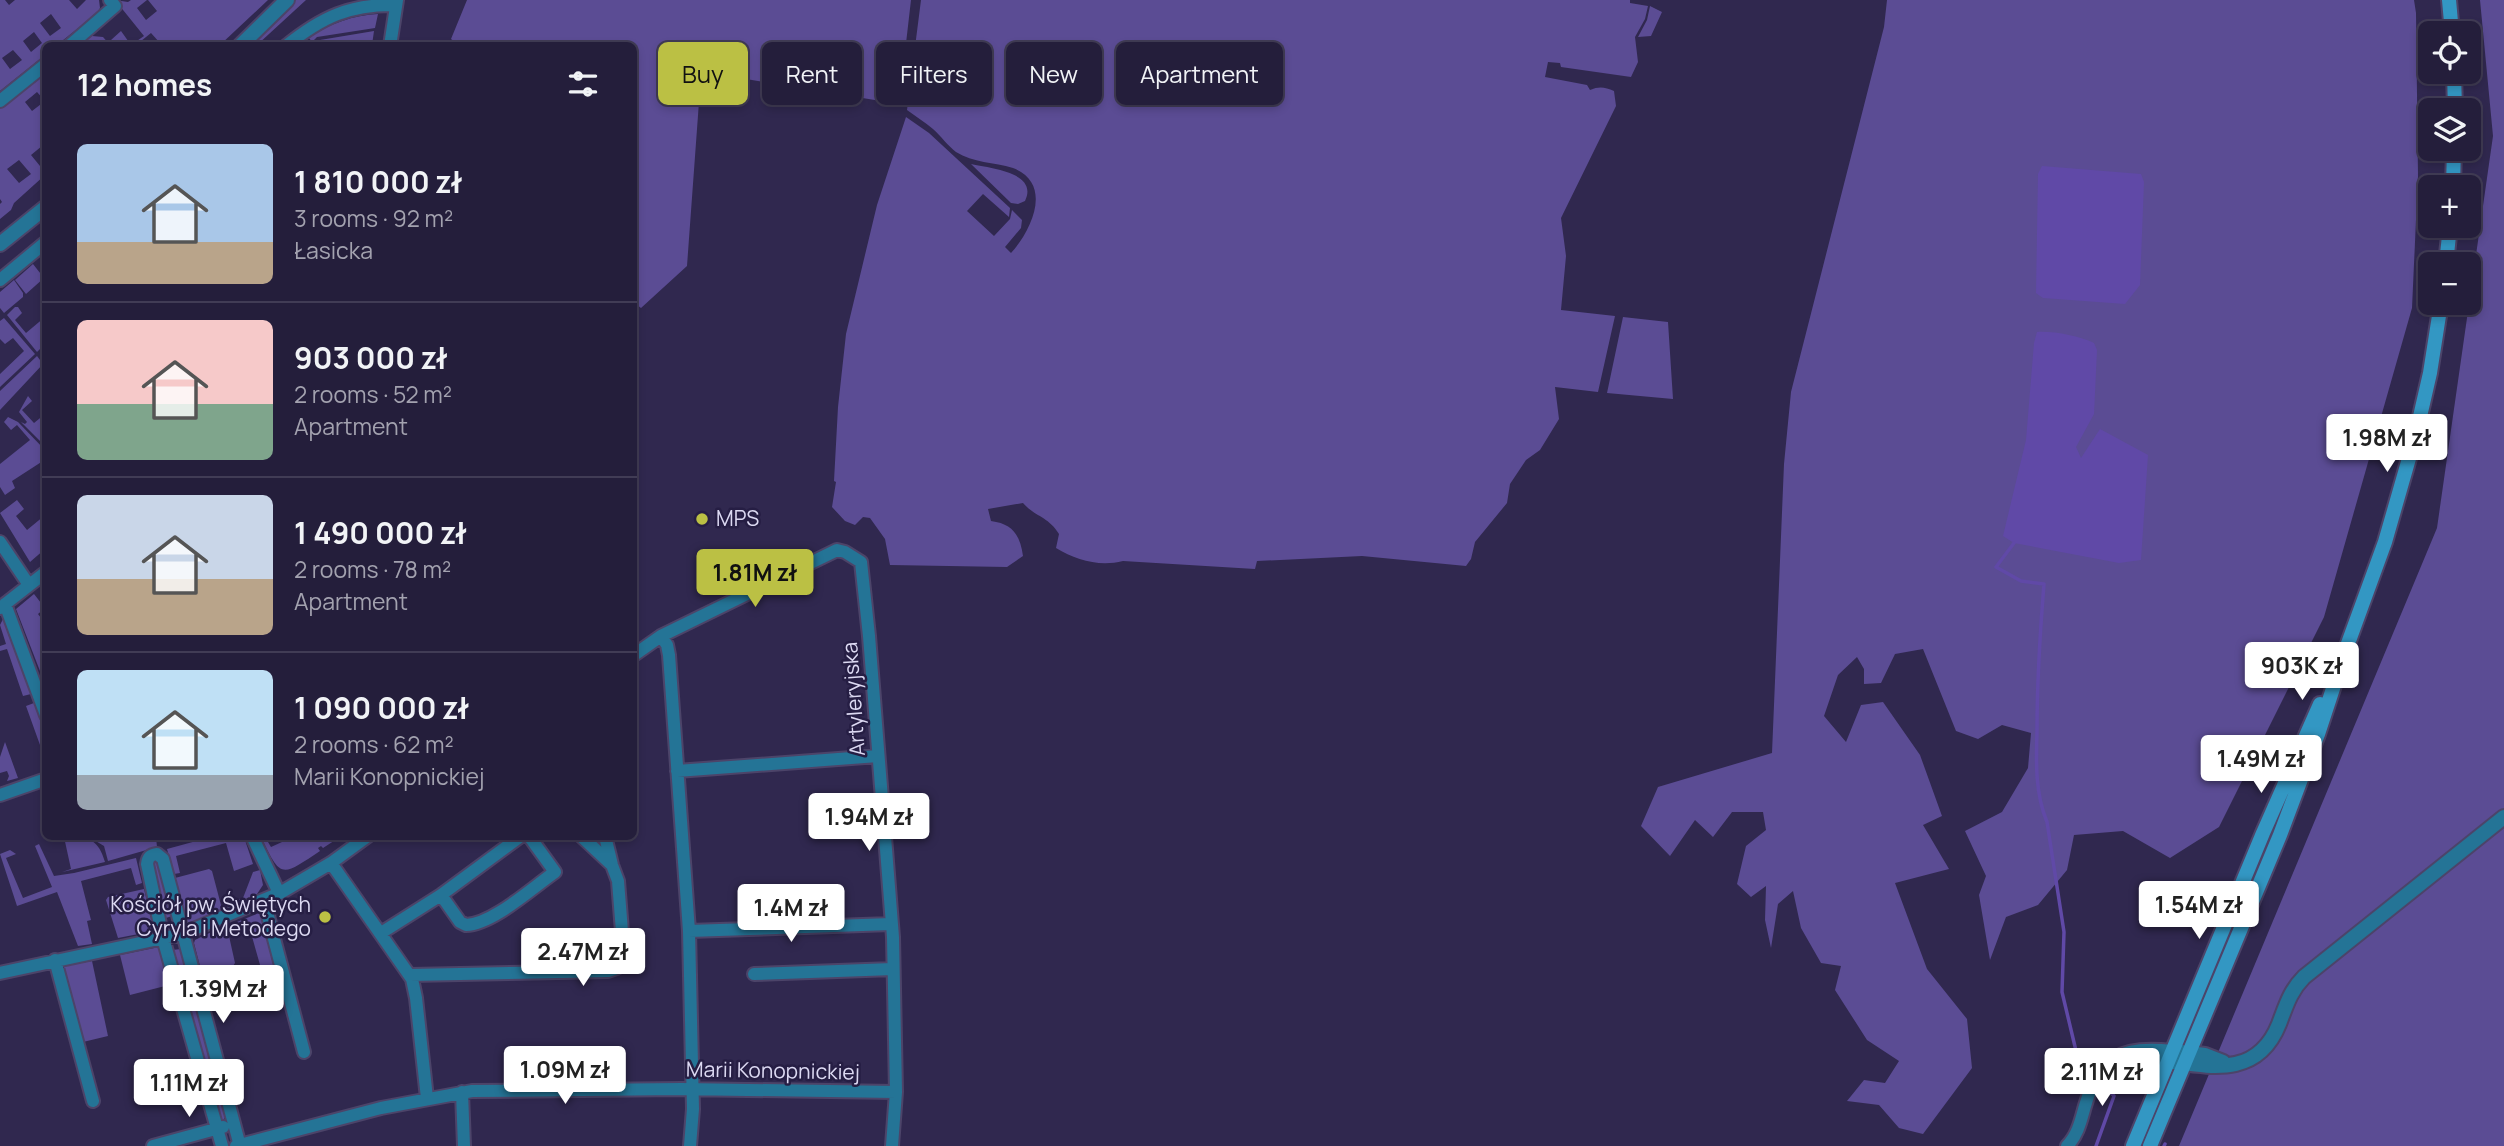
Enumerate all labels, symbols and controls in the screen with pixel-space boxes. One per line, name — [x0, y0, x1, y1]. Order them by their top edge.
map controls — [2418, 21, 2481, 315]
button: locate — [2418, 21, 2481, 84]
chip: Buy — [658, 42, 748, 105]
chip: Rent — [762, 42, 862, 105]
chip: Filters — [876, 42, 992, 105]
chip: New — [1006, 42, 1102, 105]
chip: Apartment — [1116, 42, 1283, 105]
text: 12 homes — [77, 64, 212, 105]
icon: filters — [564, 65, 602, 103]
button: layers — [2418, 98, 2481, 161]
text: 1 810 000 zł — [294, 161, 462, 202]
icon: home — [133, 172, 217, 256]
button: + — [2418, 175, 2481, 238]
text: 3 rooms · 92 m² — [294, 202, 453, 234]
text: Łasicka — [294, 234, 373, 266]
button: − — [2418, 252, 2481, 315]
text: 903 000 zł — [294, 337, 448, 378]
icon: home — [133, 348, 217, 432]
text: 2 rooms · 52 m² — [294, 378, 452, 410]
text: Apartment — [294, 410, 408, 442]
pin: 1.98M zł — [2315, 414, 2459, 474]
text: 1.98M zł — [2342, 421, 2432, 453]
place label: MPS — [716, 504, 759, 532]
marker: MPS — [694, 511, 710, 527]
text: 1 490 000 zł — [294, 512, 467, 553]
icon: home — [133, 523, 217, 607]
pin: 1.81M zł — [683, 550, 827, 609]
text: 2 rooms · 78 m² — [294, 553, 451, 585]
text: 1.81M zł — [712, 556, 798, 588]
text: Apartment — [294, 585, 408, 617]
street label: Artyleryjska — [835, 641, 871, 757]
pin: 903K zł — [2237, 642, 2367, 702]
text: 903K zł — [2261, 649, 2343, 681]
text: 1 090 000 zł — [294, 687, 469, 728]
icon: home — [133, 698, 217, 782]
text: 2 rooms · 62 m² — [294, 728, 454, 760]
pin: 1.49M zł — [2189, 736, 2333, 795]
text: 1.49M zł — [2217, 742, 2305, 774]
text: Marii Konopnickiej — [294, 760, 485, 792]
pin: 1.94M zł — [797, 794, 941, 853]
text: 1.94M zł — [824, 800, 914, 832]
pin: 1.54M zł — [2127, 881, 2271, 941]
pin: 1.4M zł — [726, 884, 856, 944]
text: 1.54M zł — [2155, 888, 2243, 920]
place label: Kościół pw. Świętych Cyryla i Metodego — [110, 890, 311, 942]
text: 1.4M zł — [754, 891, 828, 923]
marker: Kościół pw. Świętych Cyryla i Metodego — [317, 909, 333, 925]
pin: 2.47M zł — [511, 928, 655, 988]
text: 2.47M zł — [537, 935, 629, 967]
pin: 1.39M zł — [151, 965, 295, 1025]
text: 1.39M zł — [179, 972, 267, 1004]
pin: 1.09M zł — [493, 1046, 637, 1106]
pin: 2.11M zł — [2030, 1048, 2174, 1108]
text: 1.09M zł — [520, 1053, 610, 1085]
street label: Marii Konopnickiej — [686, 1054, 860, 1086]
text: 2.11M zł — [2061, 1055, 2143, 1087]
pin: 1.11M zł — [117, 1060, 261, 1119]
text: 1.11M zł — [150, 1066, 228, 1098]

